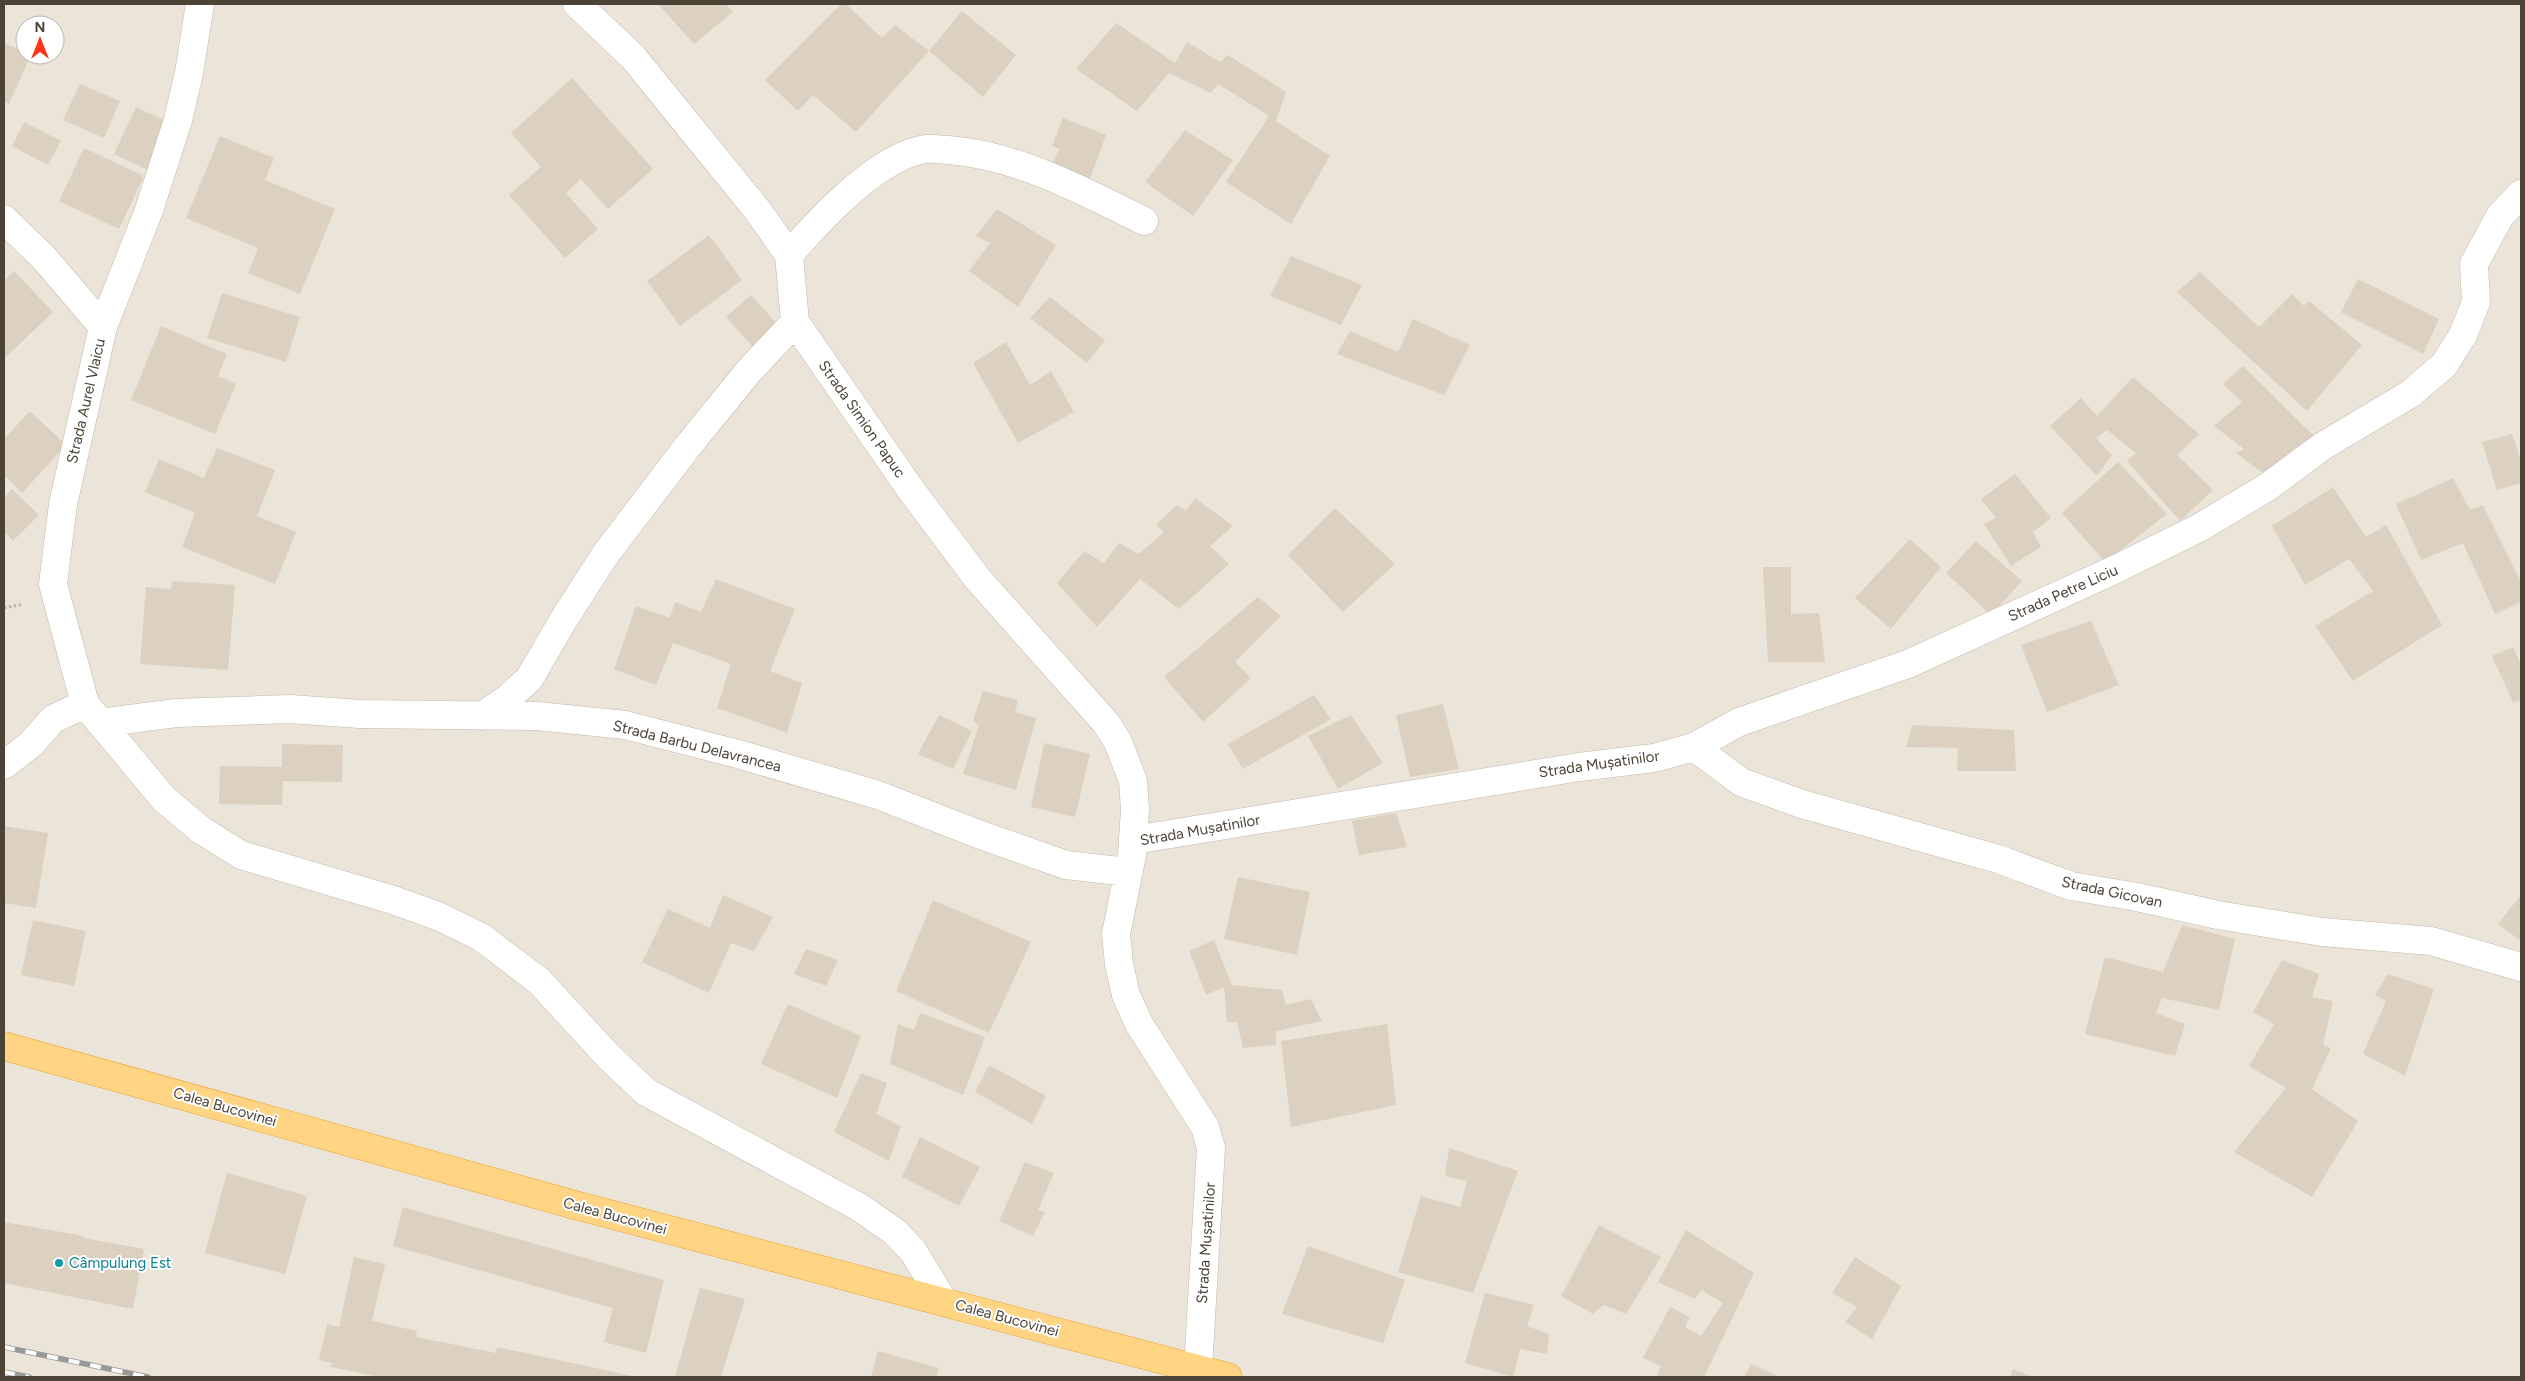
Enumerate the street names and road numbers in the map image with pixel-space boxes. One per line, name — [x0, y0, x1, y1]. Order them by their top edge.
street label: Strada Aurel Vlaicu — [63, 337, 109, 465]
street label: Strada Simion Papuc — [815, 357, 909, 481]
street label: Strada Petre Liciu — [2005, 561, 2121, 625]
street label: Strada Barbu Delavrancea — [611, 716, 783, 776]
street label: Strada Mușatinilor — [1538, 747, 1660, 781]
street label: Strada Mușatinilor — [1139, 811, 1261, 849]
street label: Strada Gicovan — [2060, 873, 2164, 911]
street label: Calea Bucovinei — [171, 1084, 279, 1130]
street label: Strada Mușatinilor — [1193, 1182, 1219, 1304]
street label: Calea Bucovinei — [561, 1193, 669, 1239]
street label: Calea Bucovinei — [953, 1295, 1061, 1341]

